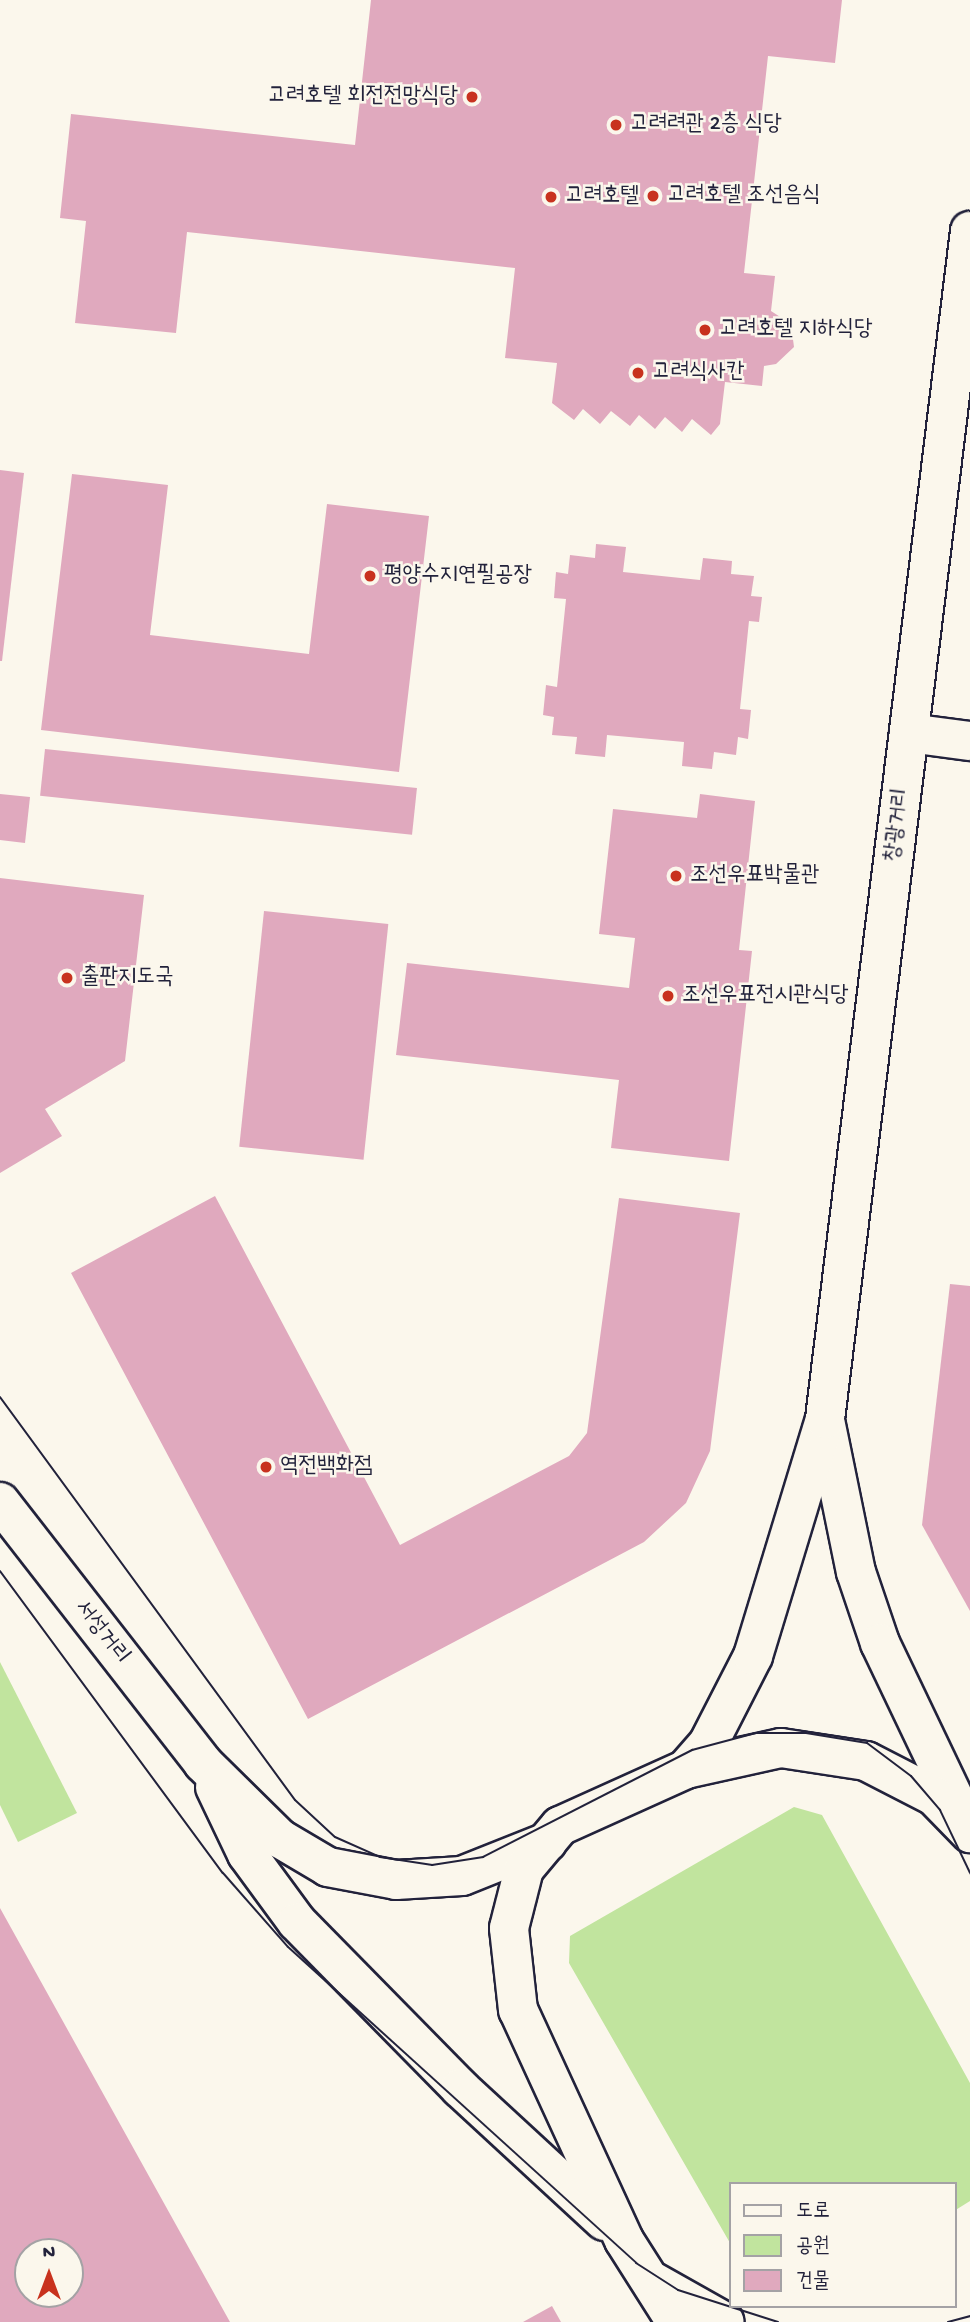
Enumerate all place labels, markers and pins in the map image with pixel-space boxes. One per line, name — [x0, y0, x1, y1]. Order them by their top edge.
place label: 고려호텔 회전전망식당 — [267, 83, 458, 111]
marker: 고려호텔 회전전망식당 — [464, 89, 480, 105]
place label: 고려려관 2층 식당 — [630, 111, 782, 139]
marker: 고려려관 2층 식당 — [608, 117, 624, 133]
place label: 고려호텔 조선음식 — [667, 182, 821, 210]
place label: 고려호텔 — [565, 183, 639, 211]
marker: 고려호텔 조선음식 — [645, 188, 661, 204]
marker: 고려호텔 — [543, 189, 559, 205]
place label: 고려호텔 지하식당 — [719, 316, 873, 344]
marker: 고려호텔 지하식당 — [697, 322, 713, 338]
place label: 고려식사칸 — [652, 359, 745, 387]
marker: 고려식사칸 — [630, 365, 646, 381]
place label: 평양수지연필공장 — [384, 562, 532, 590]
marker: 평양수지연필공장 — [362, 568, 378, 584]
place label: 조선우표박물관 — [690, 862, 820, 890]
marker: 조선우표박물관 — [668, 868, 684, 884]
place label: 출판지도국 — [81, 964, 174, 992]
marker: 출판지도국 — [59, 970, 75, 986]
place label: 조선우표전시관식당 — [682, 982, 849, 1010]
marker: 조선우표전시관식당 — [660, 988, 676, 1004]
place label: 역전백화점 — [280, 1453, 373, 1481]
marker: 역전백화점 — [258, 1459, 274, 1475]

